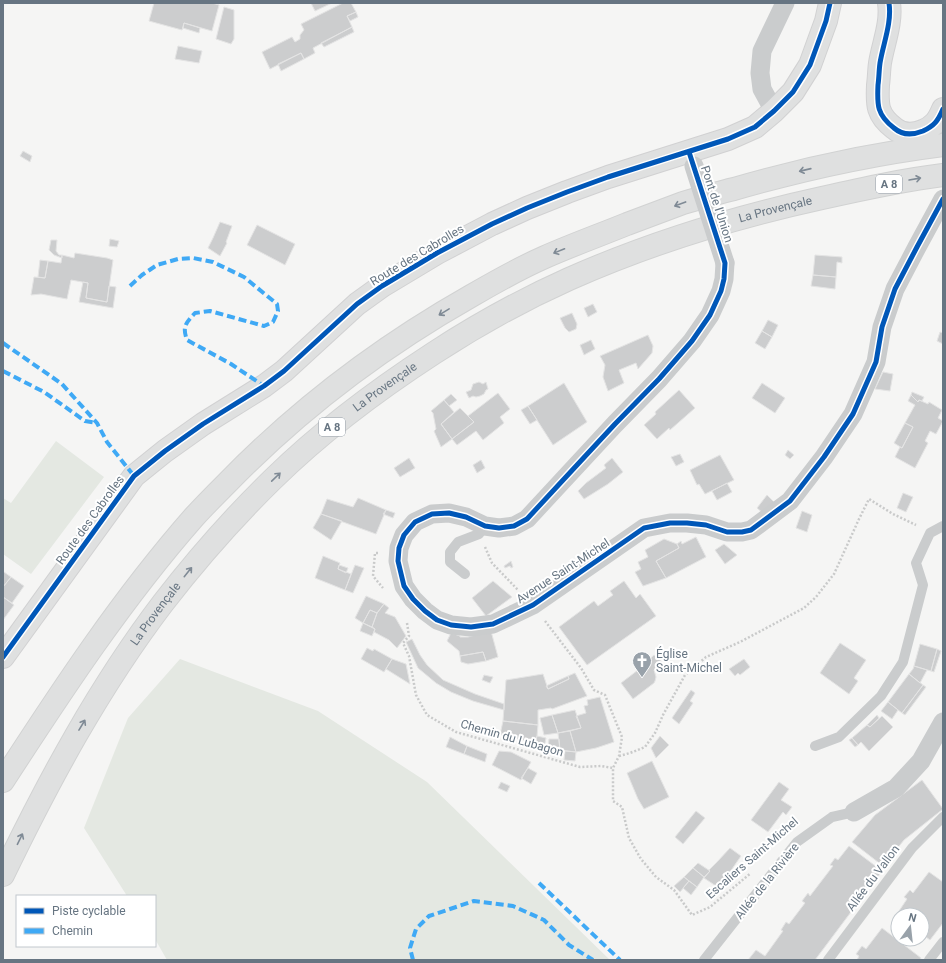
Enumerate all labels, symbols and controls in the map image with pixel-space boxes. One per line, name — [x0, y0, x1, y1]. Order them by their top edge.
street label: Pont de l'Union — [698, 164, 736, 244]
one-way arrow — [799, 167, 812, 175]
road number: A 8 — [876, 175, 902, 193]
one-way arrow — [909, 175, 922, 183]
street label: La Provençale — [737, 193, 813, 225]
one-way arrow — [674, 201, 686, 209]
street label: Route des Cabrolles — [368, 222, 466, 288]
one-way arrow — [553, 248, 565, 256]
one-way arrow — [438, 308, 450, 316]
street label: La Provençale — [350, 359, 419, 414]
road number: A 8 — [319, 418, 345, 436]
street label: Route des Cabrolles — [53, 473, 127, 567]
one-way arrow — [270, 473, 280, 482]
street label: Avenue Saint-Michel — [514, 536, 612, 606]
one-way arrow — [183, 567, 192, 578]
street label: La Provençale — [128, 579, 184, 648]
place label: Église Saint-Michel — [656, 646, 722, 675]
church icon: Église Saint-Michel — [631, 650, 653, 678]
street label: Chemin du Lubagon — [459, 717, 565, 759]
one-way arrow — [79, 719, 87, 731]
street label: Escaliers Saint-Michel — [703, 814, 801, 902]
one-way arrow — [17, 834, 24, 846]
street label: Allée de la Rivière — [732, 840, 802, 922]
street label: Allée du Vallon — [844, 842, 902, 914]
legend — [16, 895, 156, 947]
text: Piste cyclable — [52, 904, 126, 918]
north arrow — [890, 907, 930, 947]
text: N — [907, 911, 918, 925]
text: Chemin — [52, 924, 93, 938]

